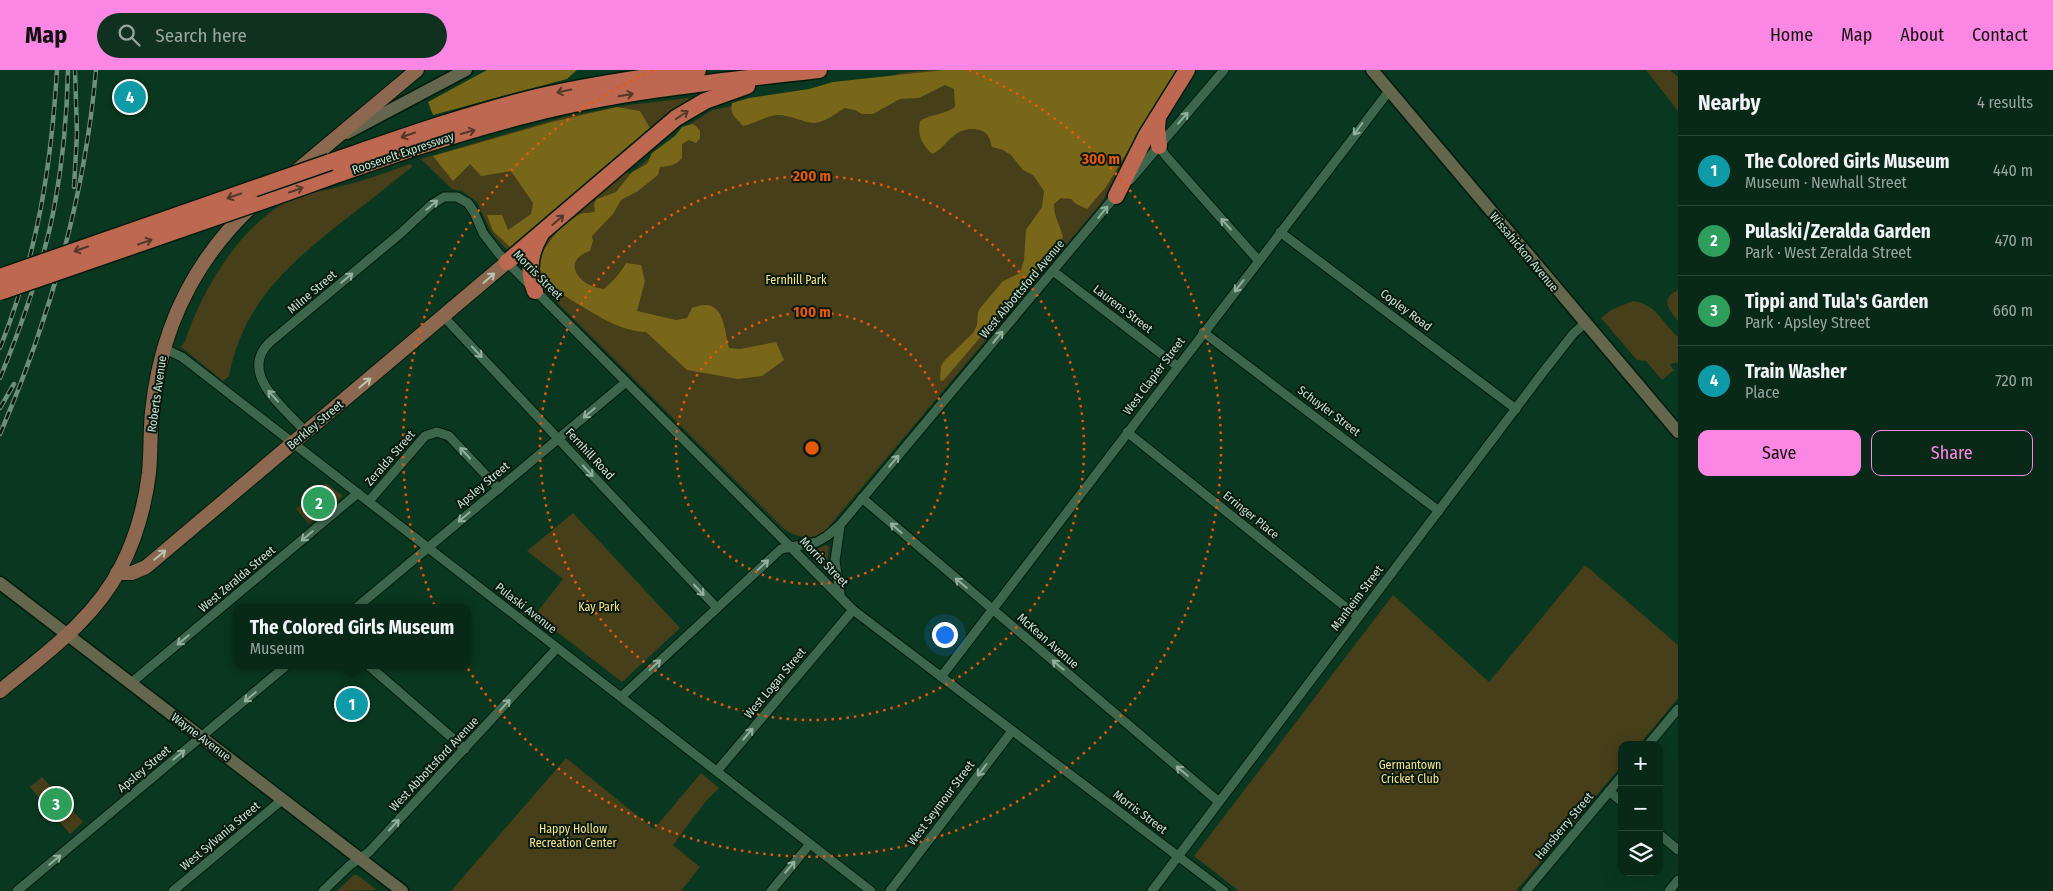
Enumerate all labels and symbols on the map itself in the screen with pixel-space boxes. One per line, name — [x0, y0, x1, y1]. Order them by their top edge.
pin: 4 — [114, 78, 146, 116]
one-way arrow — [556, 87, 572, 96]
one-way arrow — [617, 89, 633, 99]
one-way arrow — [674, 110, 688, 120]
one-way arrow — [1177, 112, 1188, 125]
one-way arrow — [1353, 122, 1364, 135]
one-way arrow — [459, 126, 475, 136]
street label: Roosevelt Expressway — [350, 129, 456, 177]
one-way arrow — [400, 131, 416, 141]
text: 300 m — [1081, 150, 1120, 168]
text: 200 m — [792, 167, 831, 185]
one-way arrow — [288, 184, 304, 194]
one-way arrow — [227, 192, 242, 201]
one-way arrow — [425, 200, 438, 211]
one-way arrow — [1097, 206, 1108, 219]
street label: Wissahickon Avenue — [1487, 209, 1561, 295]
one-way arrow — [551, 214, 564, 225]
one-way arrow — [1220, 218, 1232, 231]
one-way arrow — [137, 237, 153, 246]
street label: West Abbottsford Avenue — [977, 237, 1067, 341]
one-way arrow — [73, 245, 89, 254]
street label: Morris Street — [511, 248, 566, 303]
street label: Milne Street — [285, 268, 339, 316]
one-way arrow — [341, 273, 354, 284]
one-way arrow — [483, 273, 496, 284]
park label: Fernhill Park — [765, 273, 827, 287]
one-way arrow — [1233, 279, 1244, 292]
street label: Laurens Street — [1090, 282, 1156, 336]
street label: Copley Road — [1378, 286, 1434, 334]
text: 100 m — [793, 303, 831, 321]
one-way arrow — [993, 330, 1004, 343]
street label: West Clapier Street — [1120, 334, 1188, 418]
one-way arrow — [471, 346, 483, 359]
street label: Roberts Avenue — [145, 355, 169, 433]
one-way arrow — [358, 377, 371, 388]
street label: Schuyler Street — [1295, 383, 1363, 439]
one-way arrow — [267, 389, 279, 402]
street label: Berkley Street — [284, 397, 346, 453]
one-way arrow — [582, 407, 595, 419]
street label: Fernhill Road — [563, 426, 617, 482]
street label: Zeralda Street — [362, 427, 418, 489]
centre of rings — [803, 439, 821, 457]
one-way arrow — [459, 447, 471, 459]
one-way arrow — [888, 455, 899, 468]
street label: Apsley Street — [454, 459, 512, 511]
one-way arrow — [582, 464, 594, 477]
pin: 2 — [303, 484, 335, 522]
street label: Erringer Place — [1220, 488, 1282, 542]
one-way arrow — [458, 512, 471, 523]
one-way arrow — [890, 522, 903, 533]
one-way arrow — [301, 530, 314, 541]
street label: Morris Street — [797, 534, 851, 590]
street label: West Zeralda Street — [196, 543, 278, 615]
one-way arrow — [153, 550, 166, 561]
one-way arrow — [757, 559, 770, 571]
street label: Manheim Street — [1328, 563, 1386, 633]
one-way arrow — [955, 577, 968, 588]
street label: Pulaski Avenue — [493, 580, 559, 636]
one-way arrow — [693, 583, 705, 596]
park label: Kay Park — [578, 600, 620, 614]
street label: McKean Avenue — [1014, 611, 1082, 672]
your location — [932, 622, 958, 648]
one-way arrow — [177, 635, 190, 646]
street label: West Logan Street — [741, 645, 809, 721]
one-way arrow — [649, 659, 662, 671]
one-way arrow — [1051, 660, 1064, 671]
pin: 1 — [336, 685, 368, 723]
one-way arrow — [243, 691, 256, 702]
one-way arrow — [499, 699, 511, 712]
street label: Wayne Avenue — [169, 710, 234, 764]
street label: West Abbottsford Avenue — [387, 714, 481, 814]
one-way arrow — [743, 728, 754, 741]
street label: Apsley Street — [115, 743, 173, 795]
one-way arrow — [173, 750, 186, 761]
street label: West Seymour Street — [905, 758, 977, 848]
park label: Germantown Cricket Club — [1379, 758, 1441, 786]
one-way arrow — [977, 763, 988, 776]
one-way arrow — [1175, 765, 1188, 776]
pin: 3 — [40, 785, 72, 823]
street label: Morris Street — [1110, 787, 1170, 837]
street label: Hansberry Street — [1532, 790, 1596, 862]
street label: West Sylvania Street — [177, 799, 263, 873]
one-way arrow — [388, 818, 400, 831]
park label: Happy Hollow Recreation Center — [529, 822, 617, 850]
one-way arrow — [48, 854, 61, 865]
one-way arrow — [785, 861, 796, 874]

